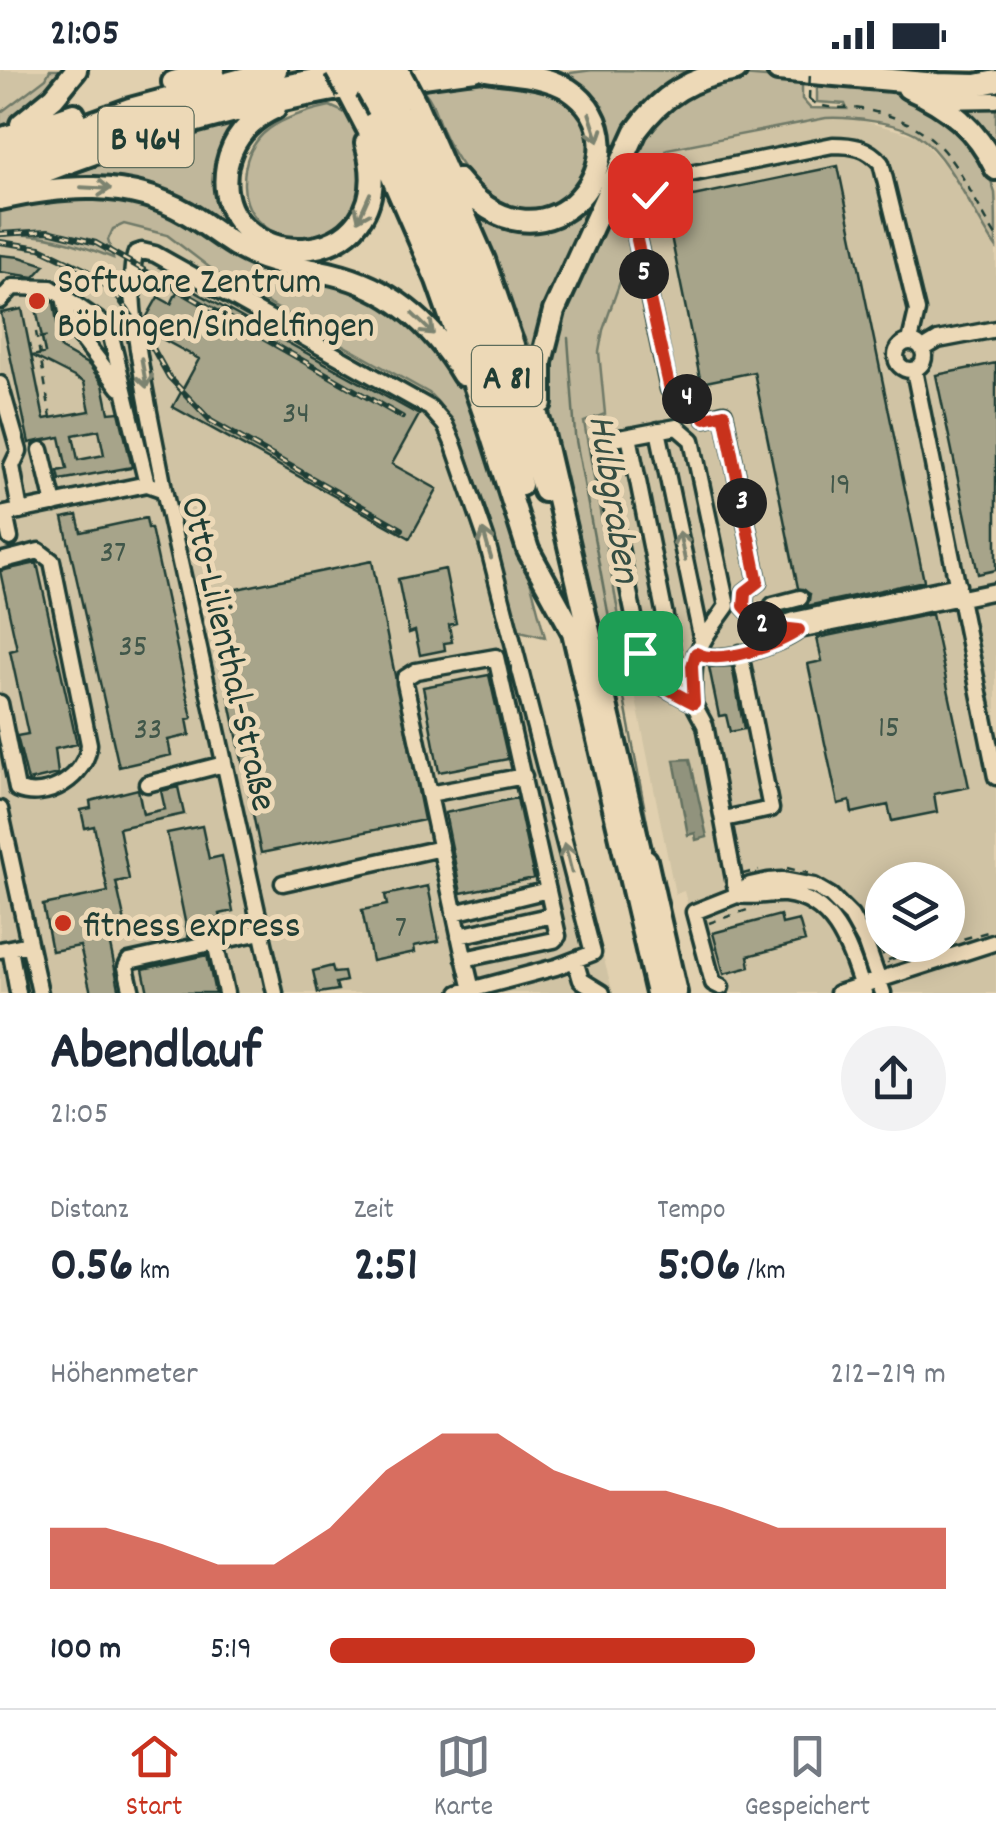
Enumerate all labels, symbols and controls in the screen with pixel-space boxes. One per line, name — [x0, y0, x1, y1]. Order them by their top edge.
text: 21:05 — [50, 8, 120, 63]
road number: B 464 — [98, 107, 194, 167]
one-way arrow — [586, 111, 604, 143]
pin — [608, 153, 693, 238]
icon: check — [623, 168, 678, 223]
one-way arrow — [80, 179, 112, 198]
one-way arrow — [354, 191, 372, 221]
pin: 5 — [619, 249, 669, 299]
text: 5 — [638, 254, 650, 294]
place label: Software Zentrum Böblingen/Sindelfingen — [57, 257, 375, 356]
marker: Software Zentrum Böblingen/Sindelfingen — [26, 290, 48, 312]
one-way arrow — [410, 311, 434, 335]
road number: A 81 — [472, 346, 542, 406]
one-way arrow — [135, 356, 154, 389]
pin: 4 — [662, 374, 712, 424]
text: 4 — [681, 379, 693, 419]
house number: 34 — [282, 393, 310, 439]
water label: Hulbgraben — [569, 411, 652, 588]
house number: 19 — [829, 464, 851, 510]
pin: 3 — [717, 478, 767, 528]
text: 3 — [736, 483, 748, 523]
street label: Otto-Lilienthal-Straße — [163, 492, 289, 817]
one-way arrow — [477, 528, 495, 560]
one-way arrow — [672, 531, 691, 563]
house number: 37 — [100, 532, 126, 578]
pin: 2 — [737, 601, 787, 651]
text: 2 — [756, 606, 768, 646]
pin — [598, 611, 683, 696]
house number: 35 — [118, 626, 148, 672]
icon: arrive — [613, 626, 668, 681]
house number: 15 — [878, 707, 900, 753]
house number: 33 — [134, 709, 162, 755]
one-way arrow — [558, 843, 576, 875]
map controls — [865, 862, 965, 962]
button: layers — [865, 862, 965, 962]
place label: fitness express — [83, 901, 301, 956]
house number: 7 — [395, 907, 407, 953]
marker: fitness express — [52, 912, 74, 934]
text: Abendlauf — [50, 1016, 261, 1095]
button: share — [841, 1026, 946, 1131]
text: 21:05 — [50, 1093, 109, 1139]
text: Distanz — [50, 1192, 128, 1232]
text: Zeit — [354, 1192, 394, 1232]
text: Tempo — [657, 1192, 725, 1232]
text: 0.56 — [50, 1232, 133, 1304]
text: 2:51 — [354, 1232, 418, 1304]
text: 5:06 — [657, 1232, 741, 1304]
text: km — [133, 1253, 170, 1293]
text: /km — [741, 1253, 786, 1293]
text: Höhenmeter — [50, 1353, 198, 1399]
text: 212–219 m — [830, 1353, 946, 1399]
text: 100 m — [50, 1628, 121, 1674]
text: 5:19 — [210, 1628, 252, 1674]
tab: Start — [126, 1729, 182, 1829]
tab: Karte — [434, 1729, 493, 1829]
tab: Gespeichert — [744, 1729, 870, 1829]

